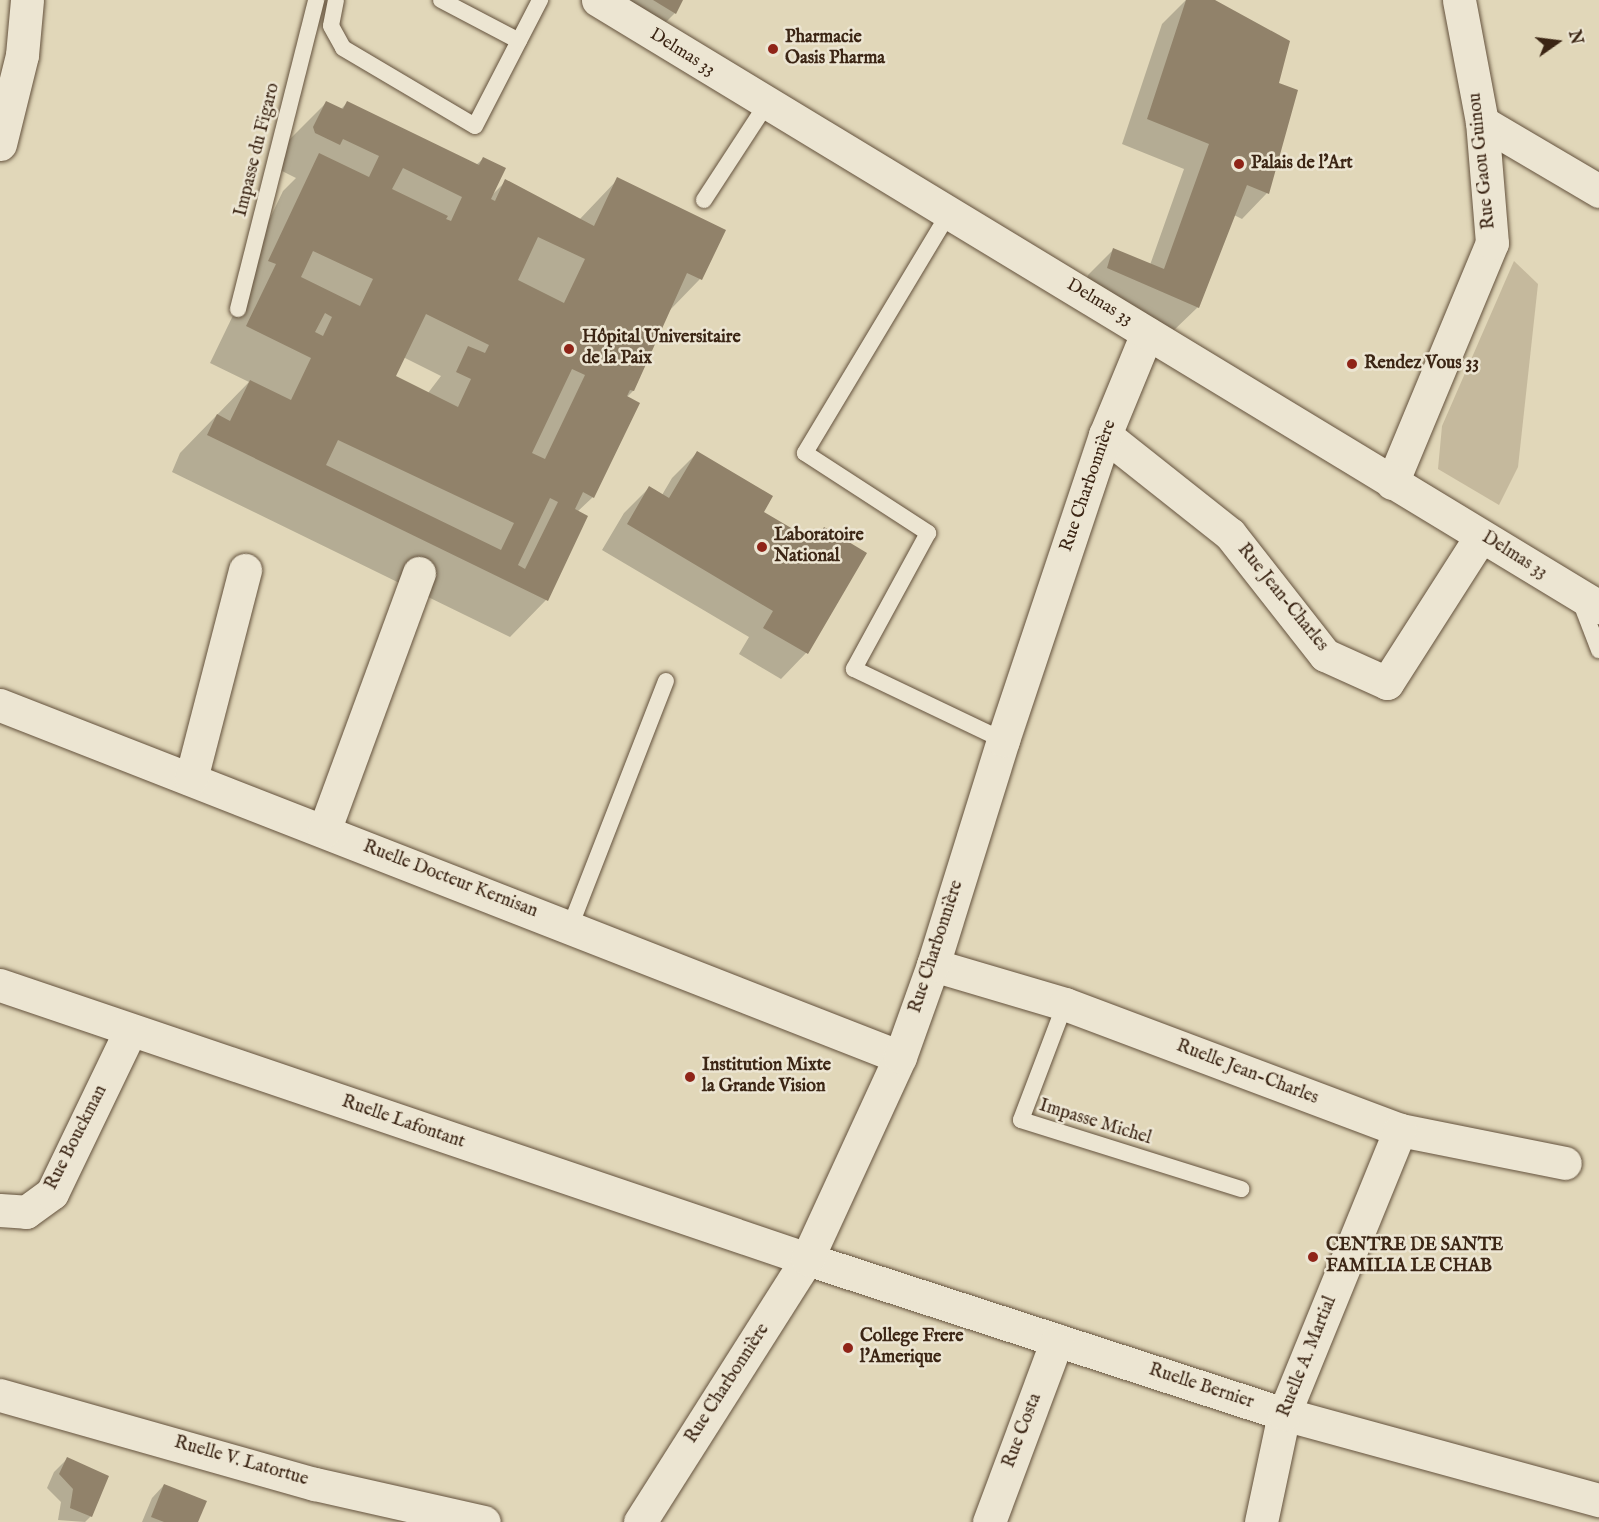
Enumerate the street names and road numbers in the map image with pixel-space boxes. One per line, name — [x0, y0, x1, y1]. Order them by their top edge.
street label: Delmas 33 — [645, 24, 719, 82]
street label: Impasse du Figaro — [231, 81, 285, 219]
street label: Rue Gaou Guinou — [1465, 92, 1501, 230]
street label: Delmas 33 — [1062, 275, 1136, 331]
street label: Rue Charbonnière — [1056, 417, 1122, 555]
street label: Delmas 33 — [1477, 527, 1551, 585]
street label: Rue Jean-Charles — [1232, 540, 1332, 656]
street label: Ruelle Docteur Kernisan — [360, 837, 540, 923]
street label: Rue Charbonnière — [905, 878, 969, 1016]
street label: Ruelle Jean-Charles — [1173, 1036, 1321, 1110]
street label: Rue Bouckman — [41, 1082, 113, 1194]
street label: Ruelle Lafontant — [338, 1092, 468, 1154]
street label: Impasse Michel — [1036, 1096, 1154, 1150]
street label: Ruelle A. Martial — [1274, 1293, 1342, 1421]
street label: Rue Charbonnière — [681, 1320, 775, 1448]
street label: Ruelle Bernier — [1146, 1360, 1256, 1414]
street label: Rue Costa — [999, 1391, 1047, 1471]
street label: Ruelle V. Latortue — [171, 1433, 311, 1491]

